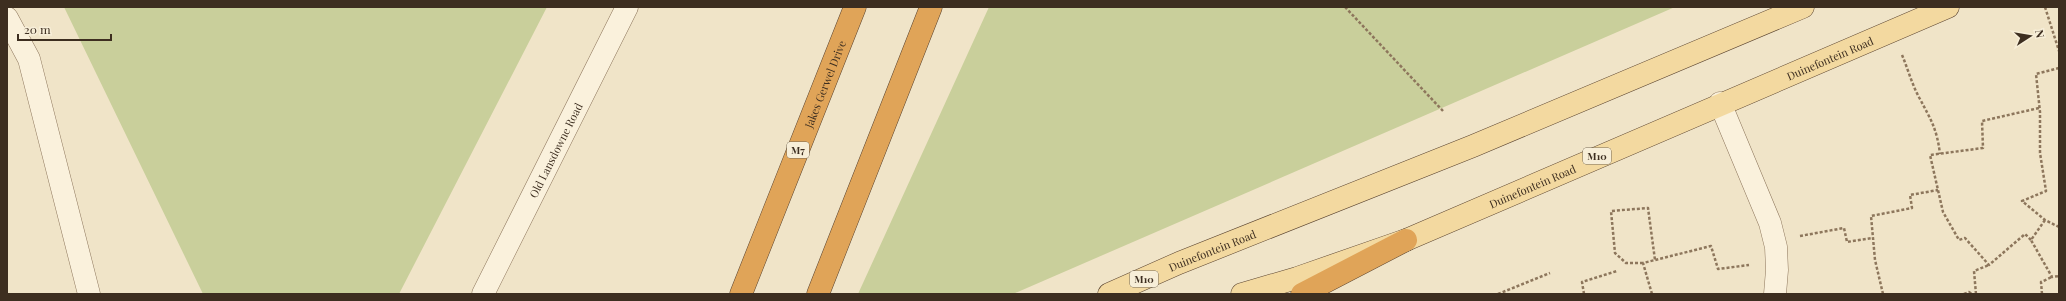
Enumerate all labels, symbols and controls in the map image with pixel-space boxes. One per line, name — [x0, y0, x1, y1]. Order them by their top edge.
scale bar — [18, 16, 111, 42]
north arrow — [2010, 16, 2050, 56]
text: 20 m — [24, 21, 51, 37]
text: N — [2032, 28, 2048, 39]
street label: Duinefontein Road — [1784, 32, 1876, 83]
street label: Jakes Gerwel Drive — [800, 38, 849, 131]
street label: Old Lansdowne Road — [525, 99, 586, 200]
road number: M7 — [787, 142, 809, 158]
road number: M10 — [1583, 148, 1611, 164]
street label: Duinefontein Road — [1486, 160, 1578, 211]
street label: Duinefontein Road — [1166, 226, 1258, 274]
road number: M10 — [1130, 271, 1158, 287]

